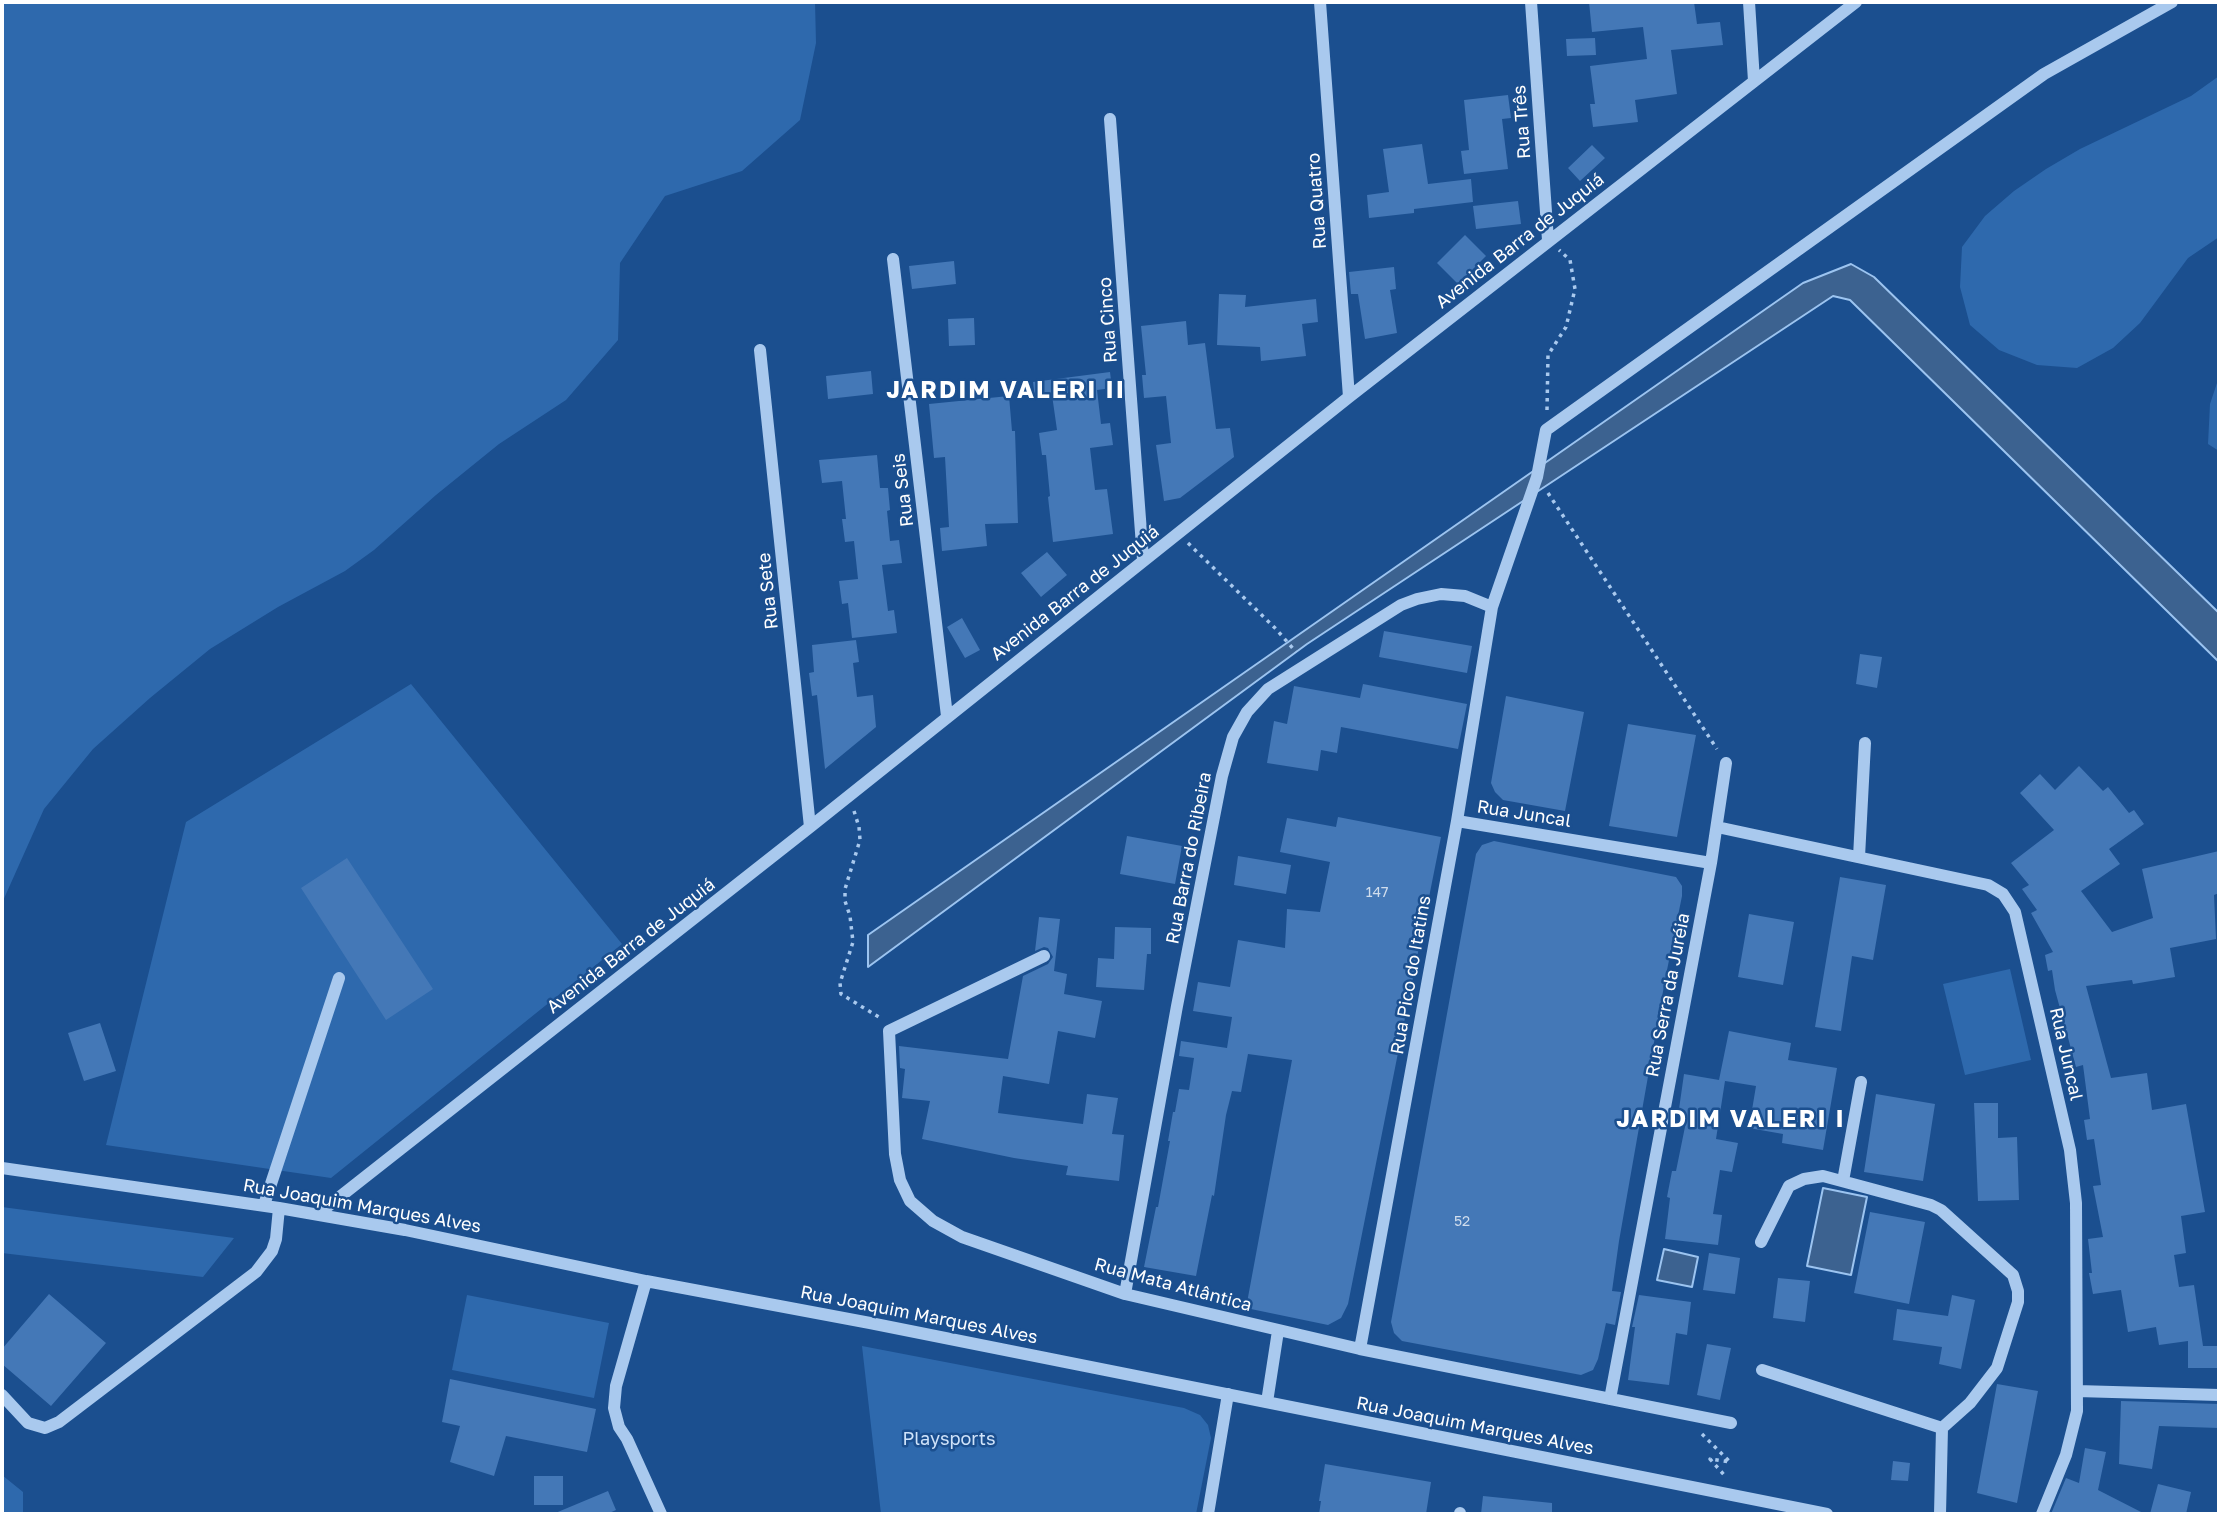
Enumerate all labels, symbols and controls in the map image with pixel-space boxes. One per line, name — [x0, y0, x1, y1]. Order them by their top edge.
street label: Rua Três — [1509, 84, 1535, 160]
street label: Rua Quatro — [1303, 152, 1331, 250]
street label: Avenida Barra de Juquiá — [1432, 169, 1608, 313]
street label: Rua Cinco — [1094, 276, 1122, 364]
district label: JARDIM VALERI II — [888, 376, 1124, 404]
street label: Rua Seis — [888, 452, 918, 528]
street label: Avenida Barra de Juquiá — [987, 521, 1163, 665]
street label: Rua Sete — [753, 552, 783, 630]
street label: Rua Barra do Ribeira — [1162, 770, 1216, 946]
street label: Rua Juncal — [1475, 796, 1573, 832]
street label: Avenida Barra de Juquiá — [543, 874, 719, 1018]
house number: 147 — [1366, 885, 1388, 901]
street label: Rua Pico do Itatins — [1386, 894, 1436, 1056]
street label: Rua Serra da Juréia — [1641, 911, 1695, 1079]
street label: Rua Juncal — [2045, 1005, 2087, 1103]
district label: JARDIM VALERI I — [1618, 1105, 1844, 1133]
street label: Rua Joaquim Marques Alves — [241, 1174, 483, 1238]
house number: 52 — [1454, 1214, 1470, 1230]
street label: Rua Mata Atlântica — [1092, 1254, 1254, 1316]
street label: Rua Joaquim Marques Alves — [798, 1281, 1040, 1349]
street label: Rua Joaquim Marques Alves — [1354, 1392, 1596, 1460]
park label: Playsports — [903, 1428, 995, 1450]

